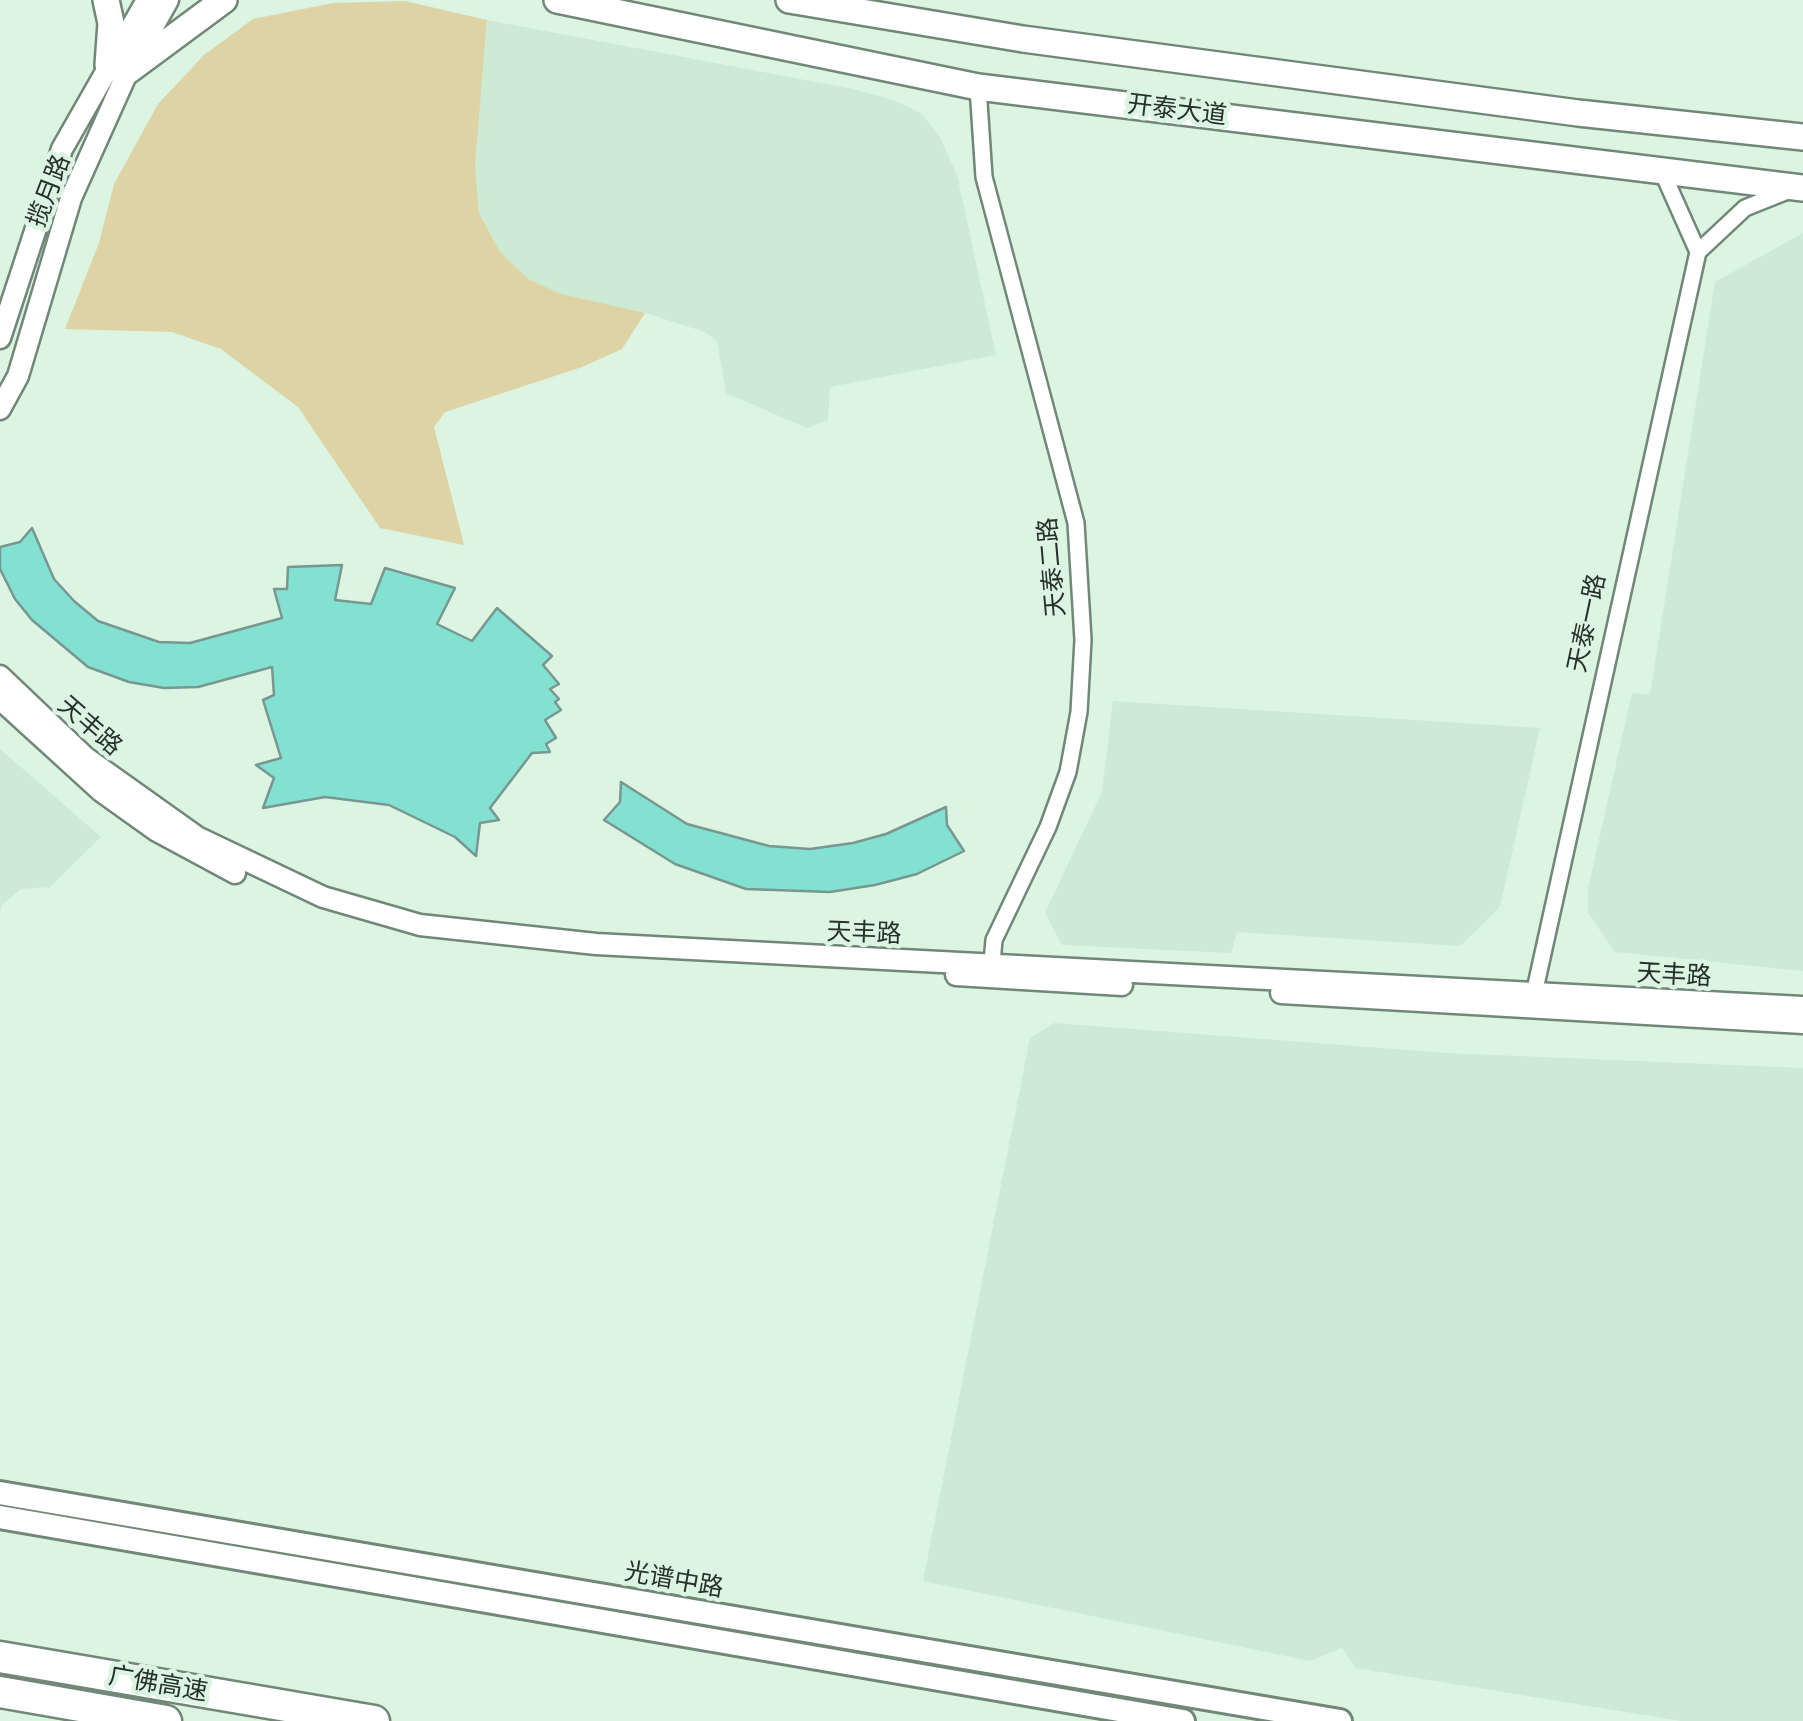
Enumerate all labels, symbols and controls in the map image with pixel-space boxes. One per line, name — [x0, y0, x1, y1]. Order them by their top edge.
street label: 开泰大道 — [1126, 89, 1228, 131]
street label: 揽月路 — [22, 151, 76, 231]
street label: 天泰二路 — [1033, 516, 1071, 618]
street label: 天泰一路 — [1562, 571, 1612, 675]
street label: 天丰路 — [52, 690, 128, 762]
street label: 天丰路 — [826, 917, 902, 949]
street label: 天丰路 — [1636, 958, 1712, 992]
street label: 光谱中路 — [622, 1557, 726, 1603]
street label: 广佛高速 — [106, 1661, 210, 1707]

